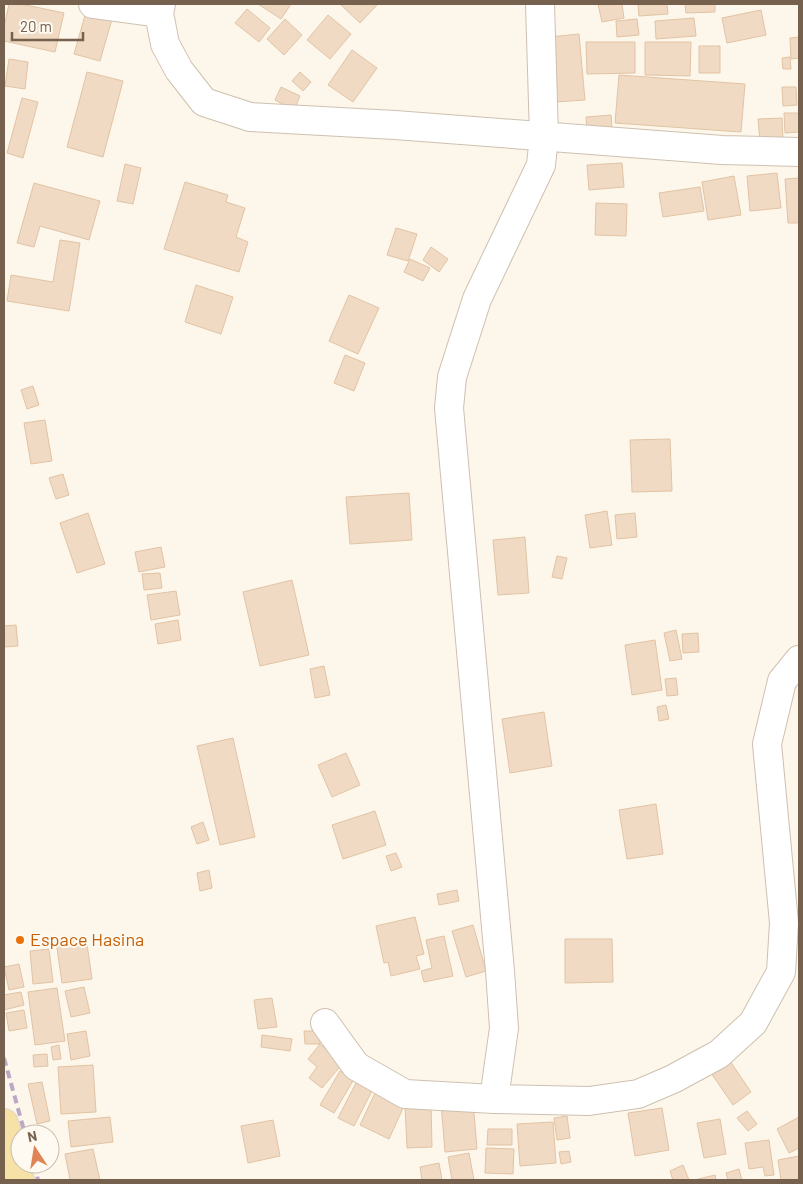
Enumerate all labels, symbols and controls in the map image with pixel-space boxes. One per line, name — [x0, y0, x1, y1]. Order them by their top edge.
scale bar — [12, 10, 84, 42]
text: 20 m — [20, 17, 52, 35]
place label: Espace Hasina — [30, 928, 144, 950]
marker: Espace Hasina — [14, 934, 26, 946]
north arrow — [10, 1124, 60, 1174]
text: N — [26, 1127, 39, 1145]

